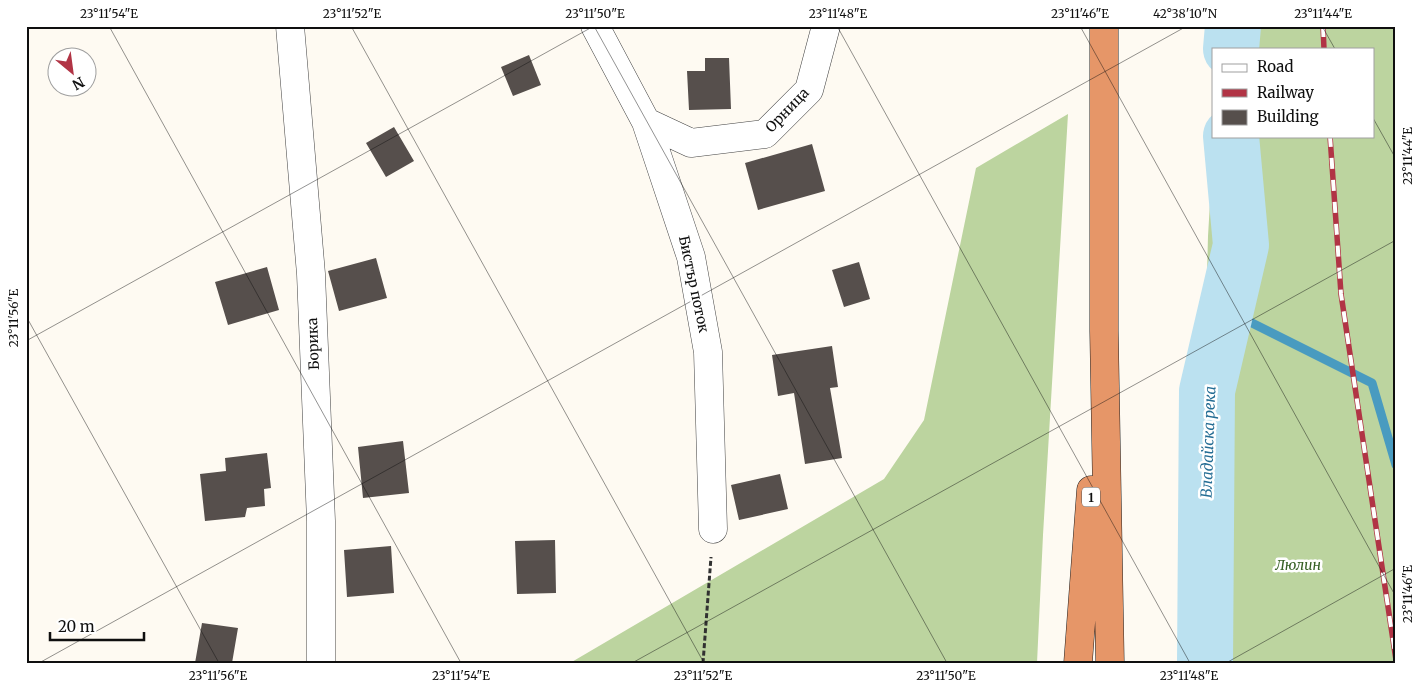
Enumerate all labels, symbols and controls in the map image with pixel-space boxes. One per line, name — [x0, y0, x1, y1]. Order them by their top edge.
text: 23°11'54"E — [80, 6, 138, 21]
text: 23°11'52"E — [323, 6, 382, 21]
text: 23°11'50"E — [565, 6, 625, 21]
text: 23°11'48"E — [809, 6, 868, 21]
text: 23°11'46"E — [1051, 6, 1109, 21]
text: 42°38'10"N — [1153, 6, 1218, 21]
text: 23°11'44"E — [1294, 6, 1352, 21]
north arrow — [48, 48, 98, 98]
legend — [1212, 48, 1374, 138]
text: Road — [1257, 57, 1293, 76]
text: N — [69, 73, 88, 94]
text: Railway — [1257, 83, 1314, 102]
street label: Орница — [761, 84, 813, 136]
text: Building — [1257, 107, 1319, 126]
text: 23°11'44"E — [1400, 127, 1415, 185]
street label: Бистър поток — [675, 234, 713, 334]
text: 23°11'56"E — [6, 288, 21, 347]
street label: Борика — [303, 317, 323, 371]
water label: Владайска река — [1197, 386, 1219, 498]
road number: 1 — [1082, 488, 1100, 507]
park label: Люлин — [1274, 556, 1321, 574]
text: 23°11'46"E — [1400, 565, 1415, 623]
scale bar — [50, 609, 144, 641]
text: 20 m — [58, 617, 95, 636]
text: 23°11'56"E — [189, 668, 248, 683]
text: 23°11'54"E — [432, 668, 490, 683]
text: 23°11'52"E — [674, 668, 733, 683]
text: 23°11'50"E — [916, 668, 976, 683]
text: 23°11'48"E — [1160, 668, 1219, 683]

